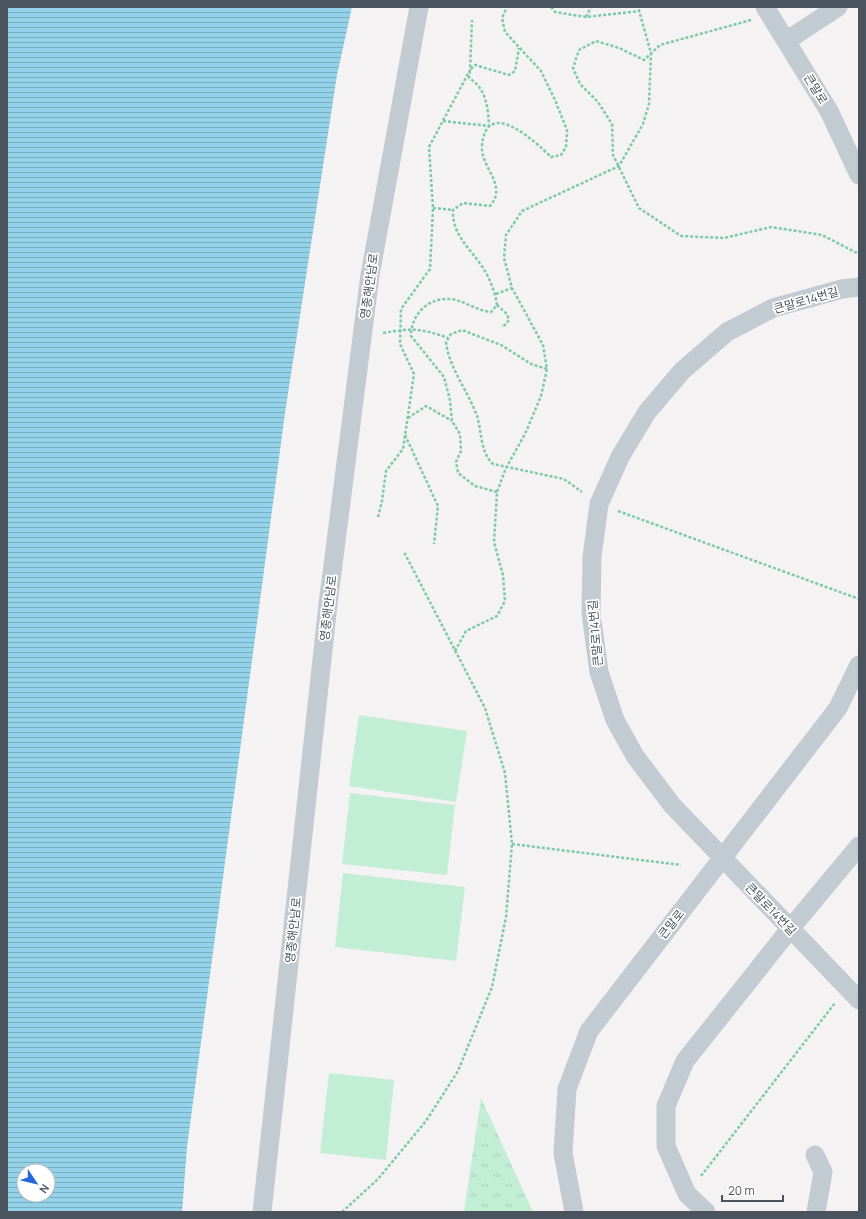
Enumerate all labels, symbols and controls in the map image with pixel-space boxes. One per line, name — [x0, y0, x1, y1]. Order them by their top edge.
street label: 큰말로 — [800, 70, 832, 108]
street label: 영종해안남로 — [356, 252, 382, 320]
street label: 큰말로14번길 — [771, 283, 841, 317]
street label: 영종해안남로 — [316, 574, 340, 642]
street label: 큰말로14번길 — [584, 599, 606, 667]
street label: 큰말로14번길 — [742, 879, 800, 939]
street label: 영종해안남로 — [281, 896, 305, 964]
street label: 큰말로 — [654, 906, 688, 942]
north arrow — [16, 1163, 56, 1203]
scale bar — [722, 1177, 783, 1203]
text: N — [36, 1181, 53, 1197]
text: 20 m — [728, 1182, 755, 1199]

